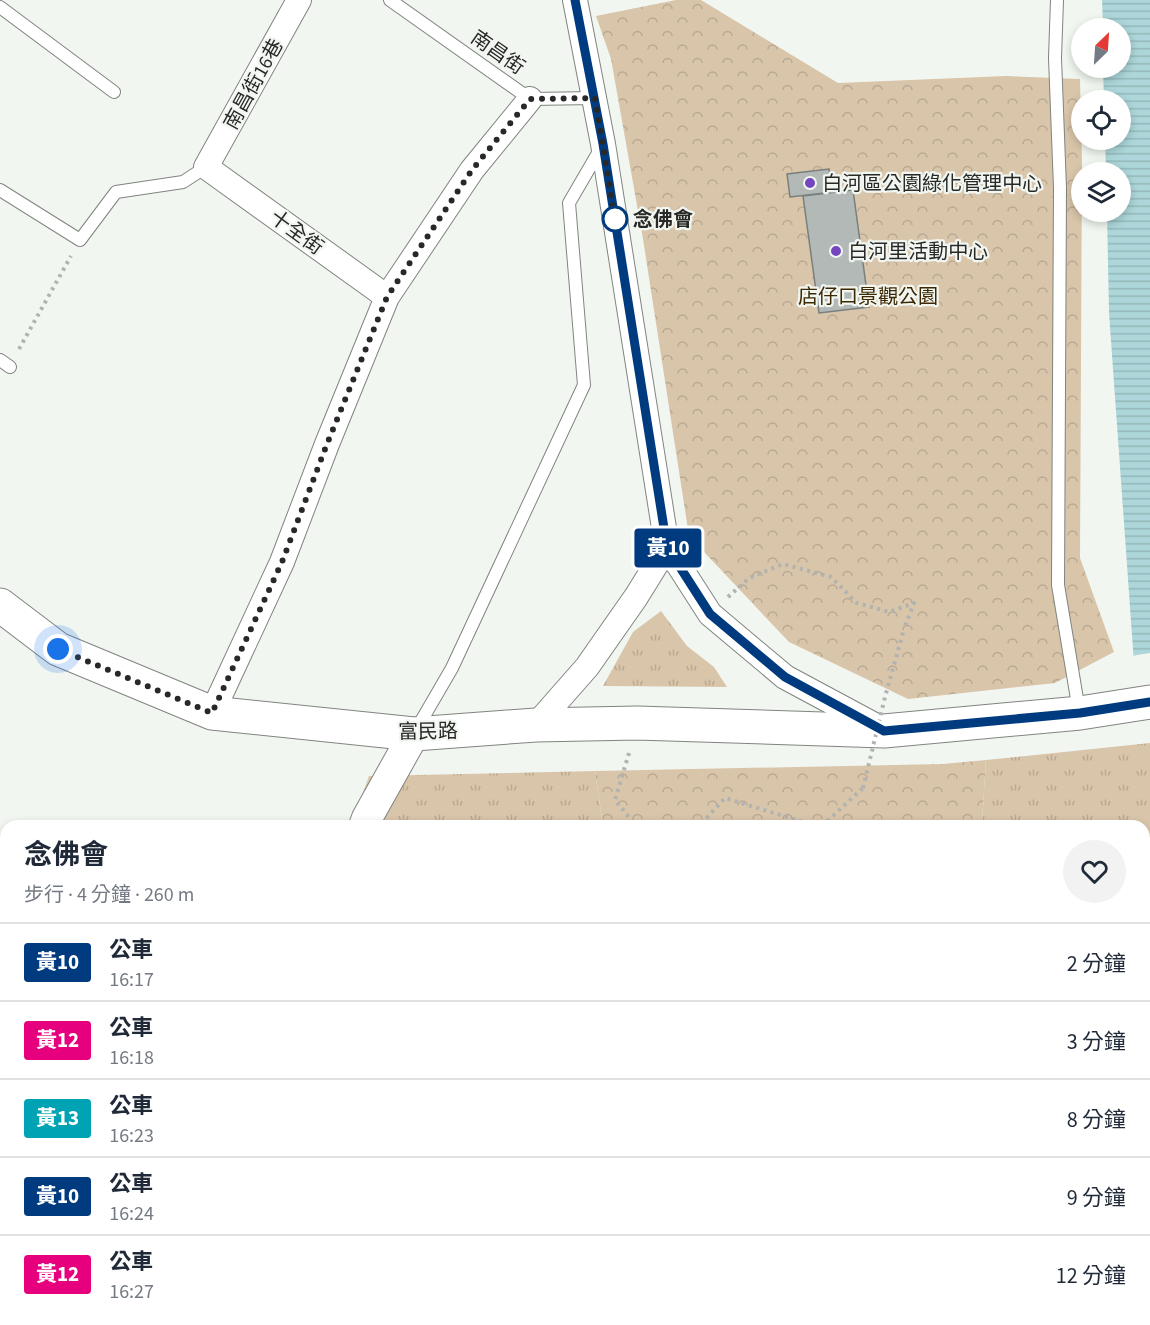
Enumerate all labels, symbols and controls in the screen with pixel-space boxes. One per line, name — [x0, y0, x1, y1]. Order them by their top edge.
north arrow — [1071, 18, 1131, 78]
map controls — [1071, 18, 1131, 222]
street label: 南昌街 — [465, 24, 530, 81]
street label: 南昌街16巷 — [217, 34, 290, 135]
button: locate — [1071, 90, 1131, 150]
button: layers — [1071, 162, 1131, 222]
place label: 白河區公園綠化管理中心 — [822, 170, 1042, 198]
marker: 白河區公園綠化管理中心 — [803, 176, 817, 190]
street label: 十全街 — [264, 204, 329, 262]
marker: 念佛會 — [602, 206, 628, 232]
place label: 念佛會 — [633, 206, 693, 234]
place label: 白河里活動中心 — [848, 238, 988, 266]
marker: 白河里活動中心 — [829, 244, 843, 258]
park label: 店仔口景觀公園 — [798, 283, 938, 311]
line badge: 黃10 — [634, 528, 702, 568]
text: 黃10 — [646, 533, 690, 563]
your location — [43, 634, 73, 664]
street label: 富民路 — [398, 717, 458, 747]
text: 念佛會 — [24, 835, 108, 875]
button: heart — [1063, 840, 1126, 903]
text: 步行 · 4 分鐘 · 260 m — [24, 881, 194, 909]
text: 公車 — [109, 934, 153, 966]
text: 黃10 — [36, 947, 79, 977]
text: 2 分鐘 — [1067, 948, 1126, 980]
text: 16:17 — [109, 966, 154, 994]
text: 公車 — [109, 1012, 153, 1044]
text: 黃12 — [36, 1025, 79, 1055]
text: 3 分鐘 — [1067, 1026, 1126, 1058]
text: 16:18 — [109, 1044, 154, 1072]
text: 公車 — [109, 1090, 153, 1122]
text: 黃13 — [36, 1103, 79, 1133]
text: 8 分鐘 — [1067, 1104, 1126, 1136]
text: 16:23 — [109, 1122, 154, 1150]
text: 公車 — [109, 1168, 153, 1200]
text: 黃10 — [36, 1181, 79, 1211]
text: 9 分鐘 — [1067, 1182, 1126, 1214]
text: 16:24 — [109, 1200, 154, 1228]
text: 公車 — [109, 1246, 153, 1278]
text: 黃12 — [36, 1259, 79, 1289]
text: 12 分鐘 — [1056, 1260, 1126, 1292]
text: 16:27 — [109, 1278, 154, 1306]

